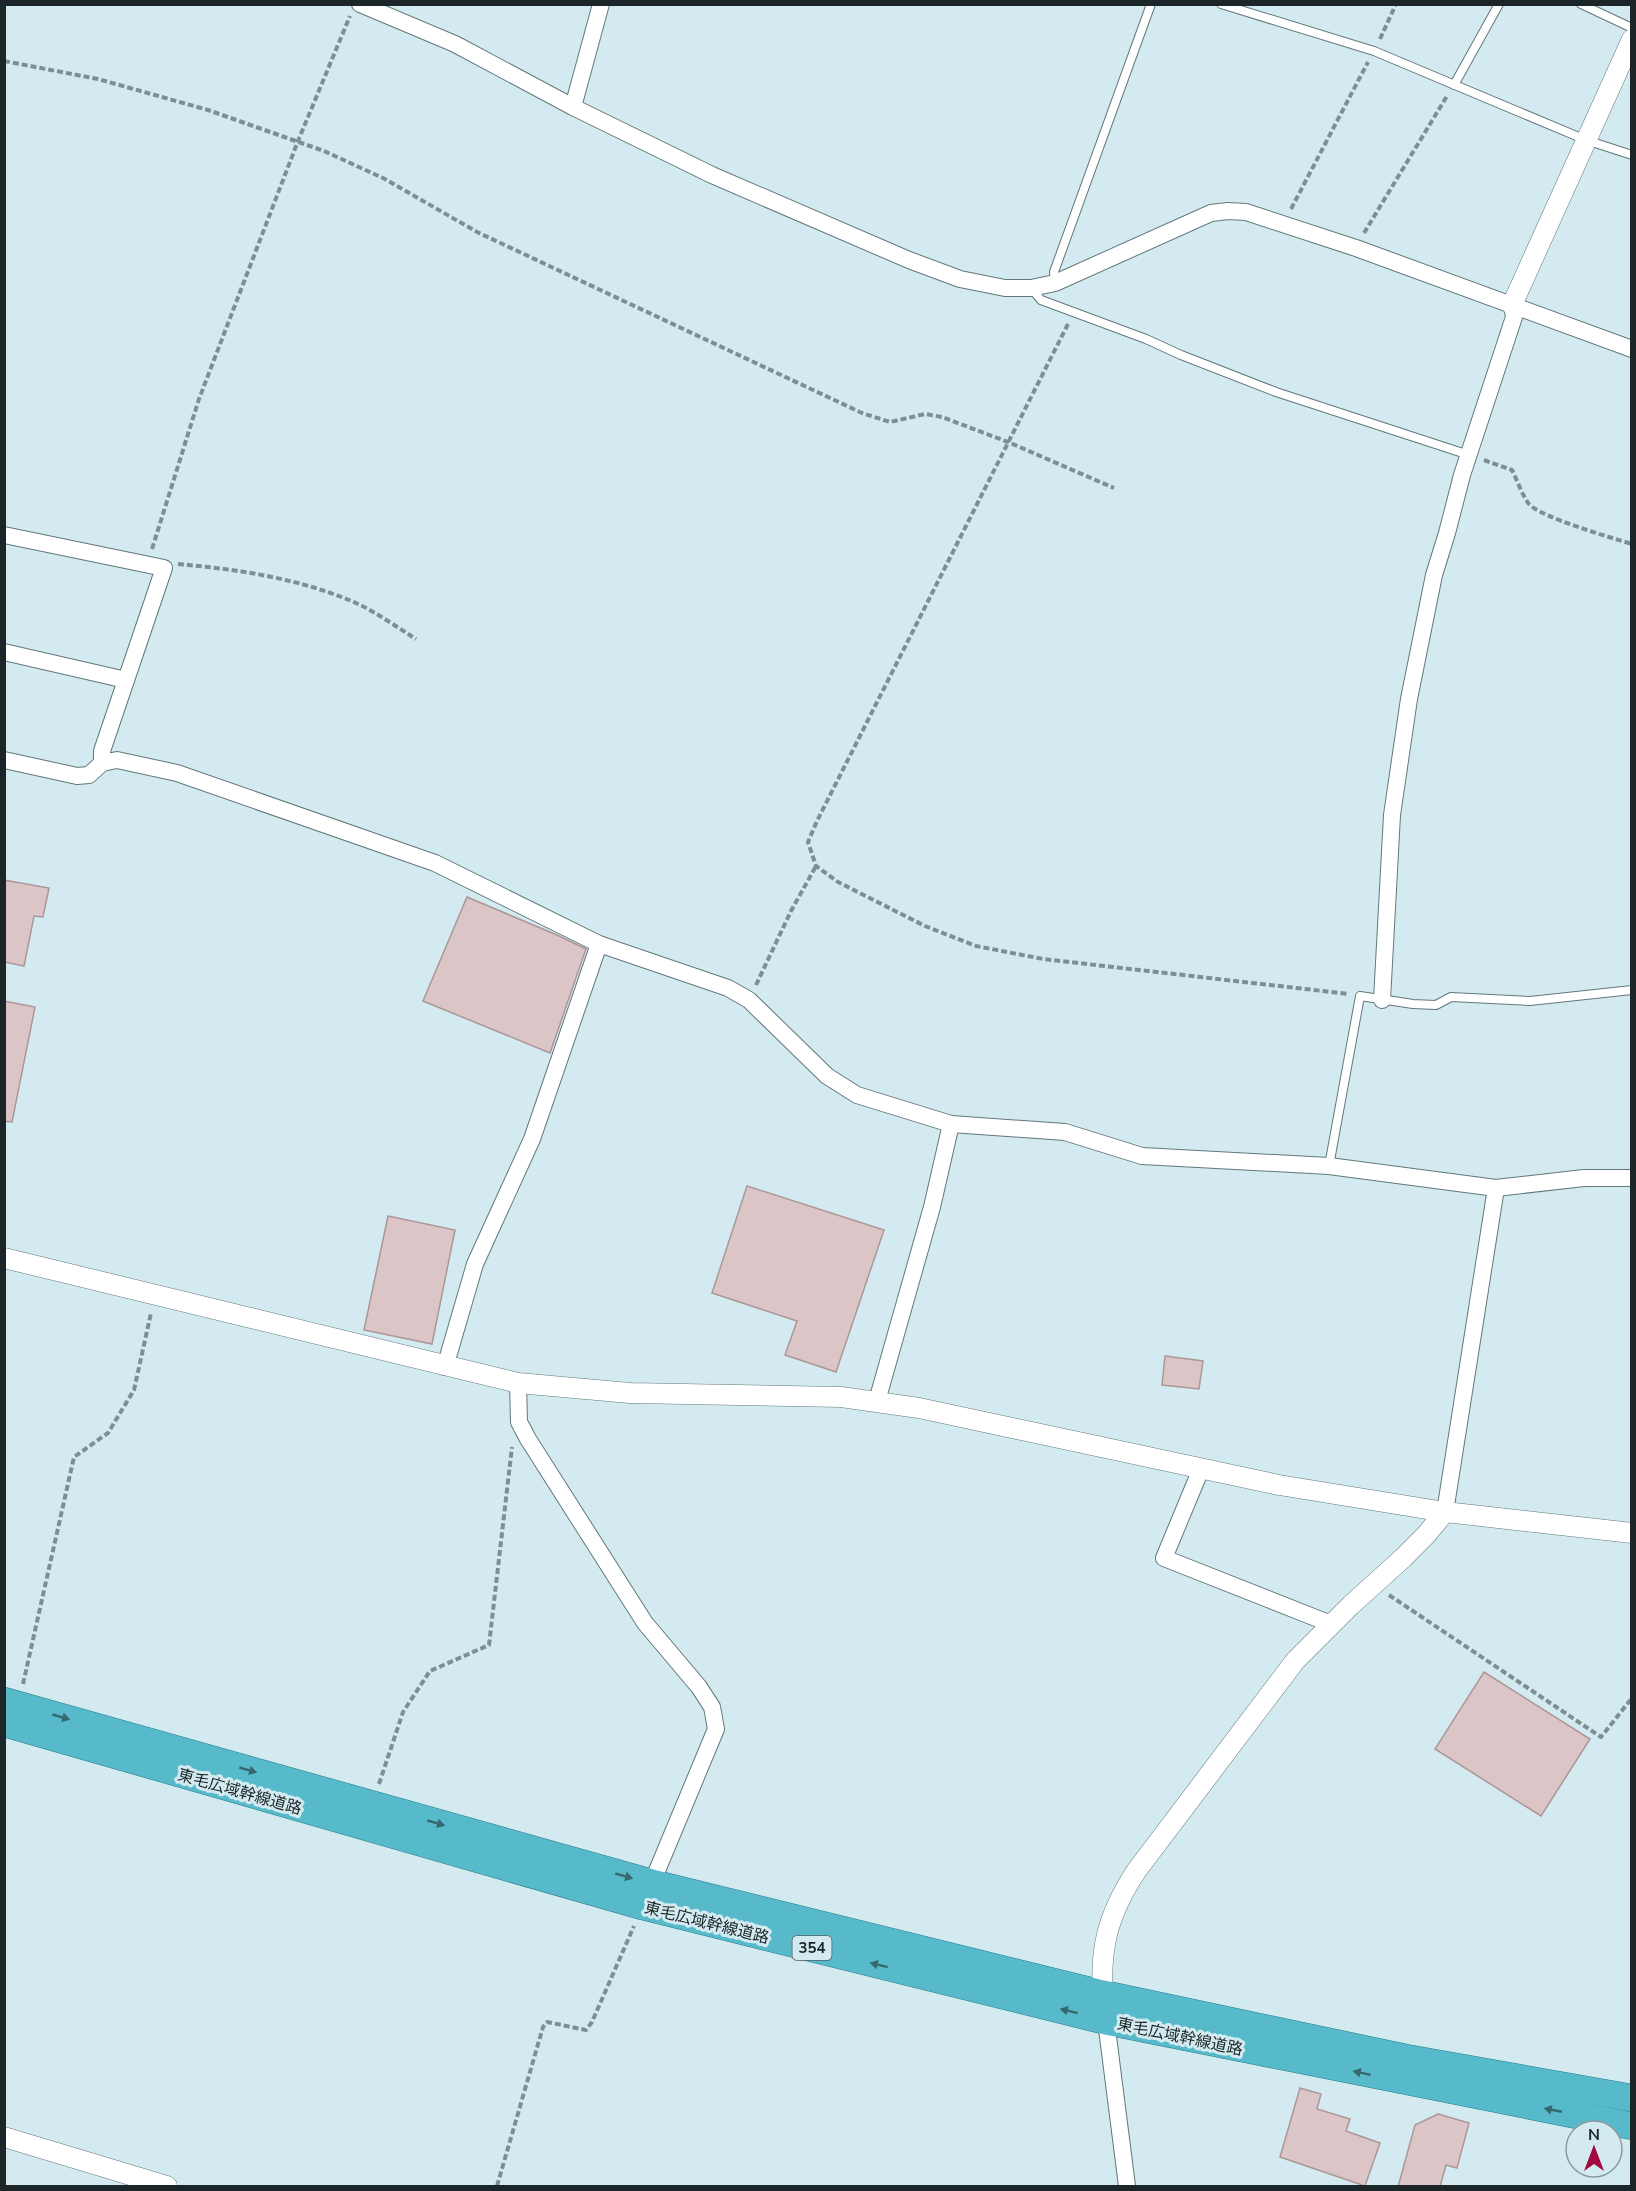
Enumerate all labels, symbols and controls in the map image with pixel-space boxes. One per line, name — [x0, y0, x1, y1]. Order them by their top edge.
one-way arrow — [52, 1713, 70, 1722]
street label: 東毛広域幹線道路 — [175, 1764, 304, 1820]
one-way arrow — [240, 1766, 258, 1775]
one-way arrow — [427, 1818, 445, 1828]
one-way arrow — [615, 1871, 633, 1881]
street label: 東毛広域幹線道路 — [642, 1897, 772, 1949]
road number: 354 — [792, 1936, 832, 1960]
one-way arrow — [870, 1959, 888, 1969]
one-way arrow — [1059, 2006, 1078, 2016]
street label: 東毛広域幹線道路 — [1115, 2013, 1245, 2061]
one-way arrow — [1352, 2068, 1371, 2077]
one-way arrow — [1544, 2105, 1563, 2114]
north arrow — [1564, 2119, 1624, 2179]
text: N — [1588, 2124, 1600, 2146]

